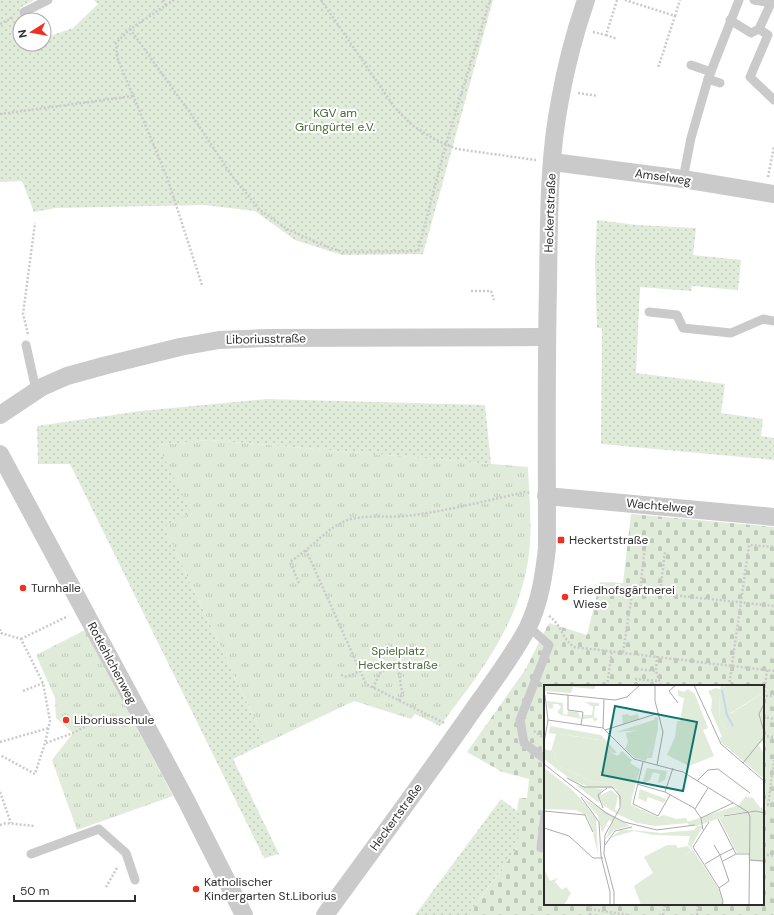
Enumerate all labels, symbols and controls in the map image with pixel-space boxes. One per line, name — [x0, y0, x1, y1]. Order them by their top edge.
north arrow — [12, 12, 52, 52]
text: N — [15, 29, 30, 39]
park label: KGV am Grüngürtel e.V. — [295, 105, 375, 135]
street label: Amselweg — [634, 165, 692, 189]
street label: Heckertstraße — [541, 173, 559, 253]
street label: Liboriusstraße — [226, 330, 306, 348]
street label: Wachtelweg — [626, 495, 695, 517]
place label: Heckertstraße — [569, 532, 649, 548]
marker: Heckertstraße — [556, 535, 566, 545]
place label: Turnhalle — [31, 580, 81, 596]
place label: Friedhofsgärtnerei Wiese — [573, 582, 675, 612]
marker: Turnhalle — [18, 583, 28, 593]
marker: Friedhofsgärtnerei Wiese — [560, 592, 570, 602]
street label: Rotkehlchenweg — [84, 619, 140, 707]
park label: Spielplatz Heckertstraße — [358, 643, 438, 673]
inset map — [544, 685, 764, 905]
place label: Liboriusschule — [74, 712, 154, 728]
marker: Liboriusschule — [61, 715, 71, 725]
street label: Heckertstraße — [366, 780, 426, 854]
place label: Katholischer Kindergarten St.Liborius — [204, 874, 337, 904]
scale bar — [14, 877, 135, 903]
text: 50 m — [20, 883, 49, 899]
marker: Katholischer Kindergarten St.Liborius — [191, 884, 201, 894]

